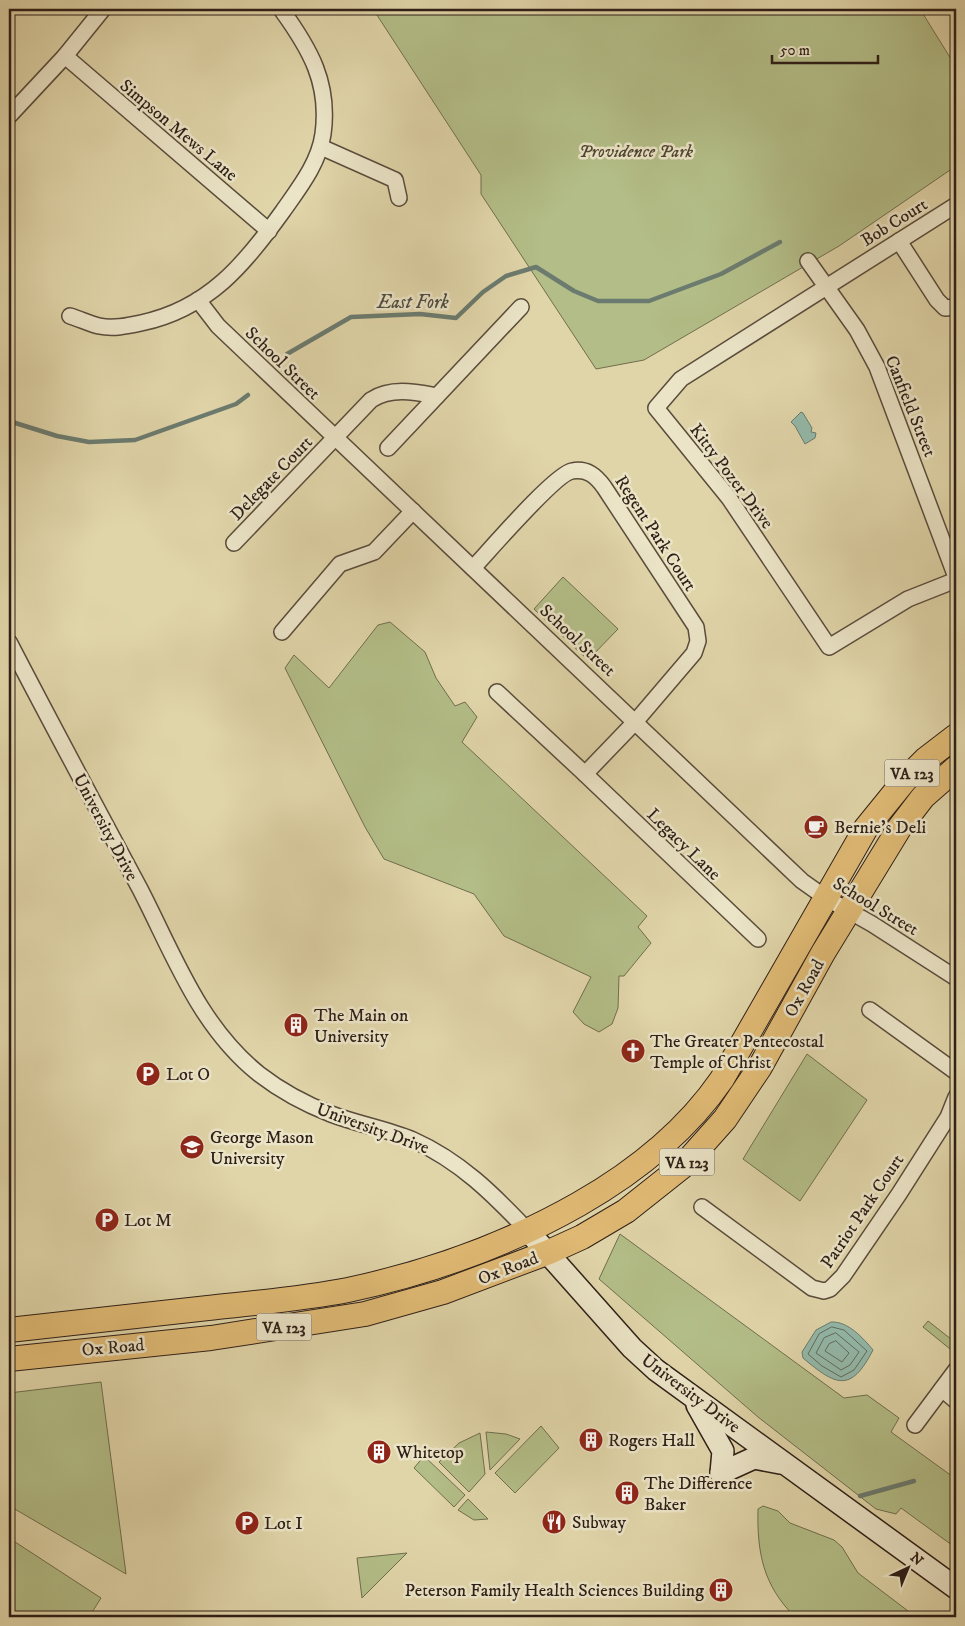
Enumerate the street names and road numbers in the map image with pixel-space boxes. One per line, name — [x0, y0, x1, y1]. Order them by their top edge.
street label: Simpson Mews Lane — [115, 75, 242, 186]
street label: Bob Court — [857, 194, 932, 252]
street label: School Street — [240, 323, 325, 405]
street label: Canfield Street — [880, 352, 940, 461]
street label: Kitty Pozer Drive — [685, 420, 778, 534]
street label: Delegate Court — [226, 432, 318, 526]
street label: Regent Park Court — [609, 471, 701, 596]
street label: School Street — [535, 600, 620, 682]
road number: VA 123 — [884, 760, 940, 786]
street label: University Drive — [68, 770, 143, 885]
street label: Legacy Lane — [642, 804, 725, 885]
street label: School Street — [829, 873, 922, 941]
street label: Ox Road — [780, 956, 830, 1021]
street label: University Drive — [313, 1098, 432, 1160]
road number: VA 123 — [660, 1148, 714, 1176]
street label: Patriot Park Court — [817, 1150, 909, 1273]
street label: Ox Road — [475, 1247, 542, 1290]
road number: VA 123 — [256, 1314, 312, 1340]
street label: Ox Road — [81, 1334, 145, 1362]
street label: University Drive — [636, 1349, 744, 1438]

